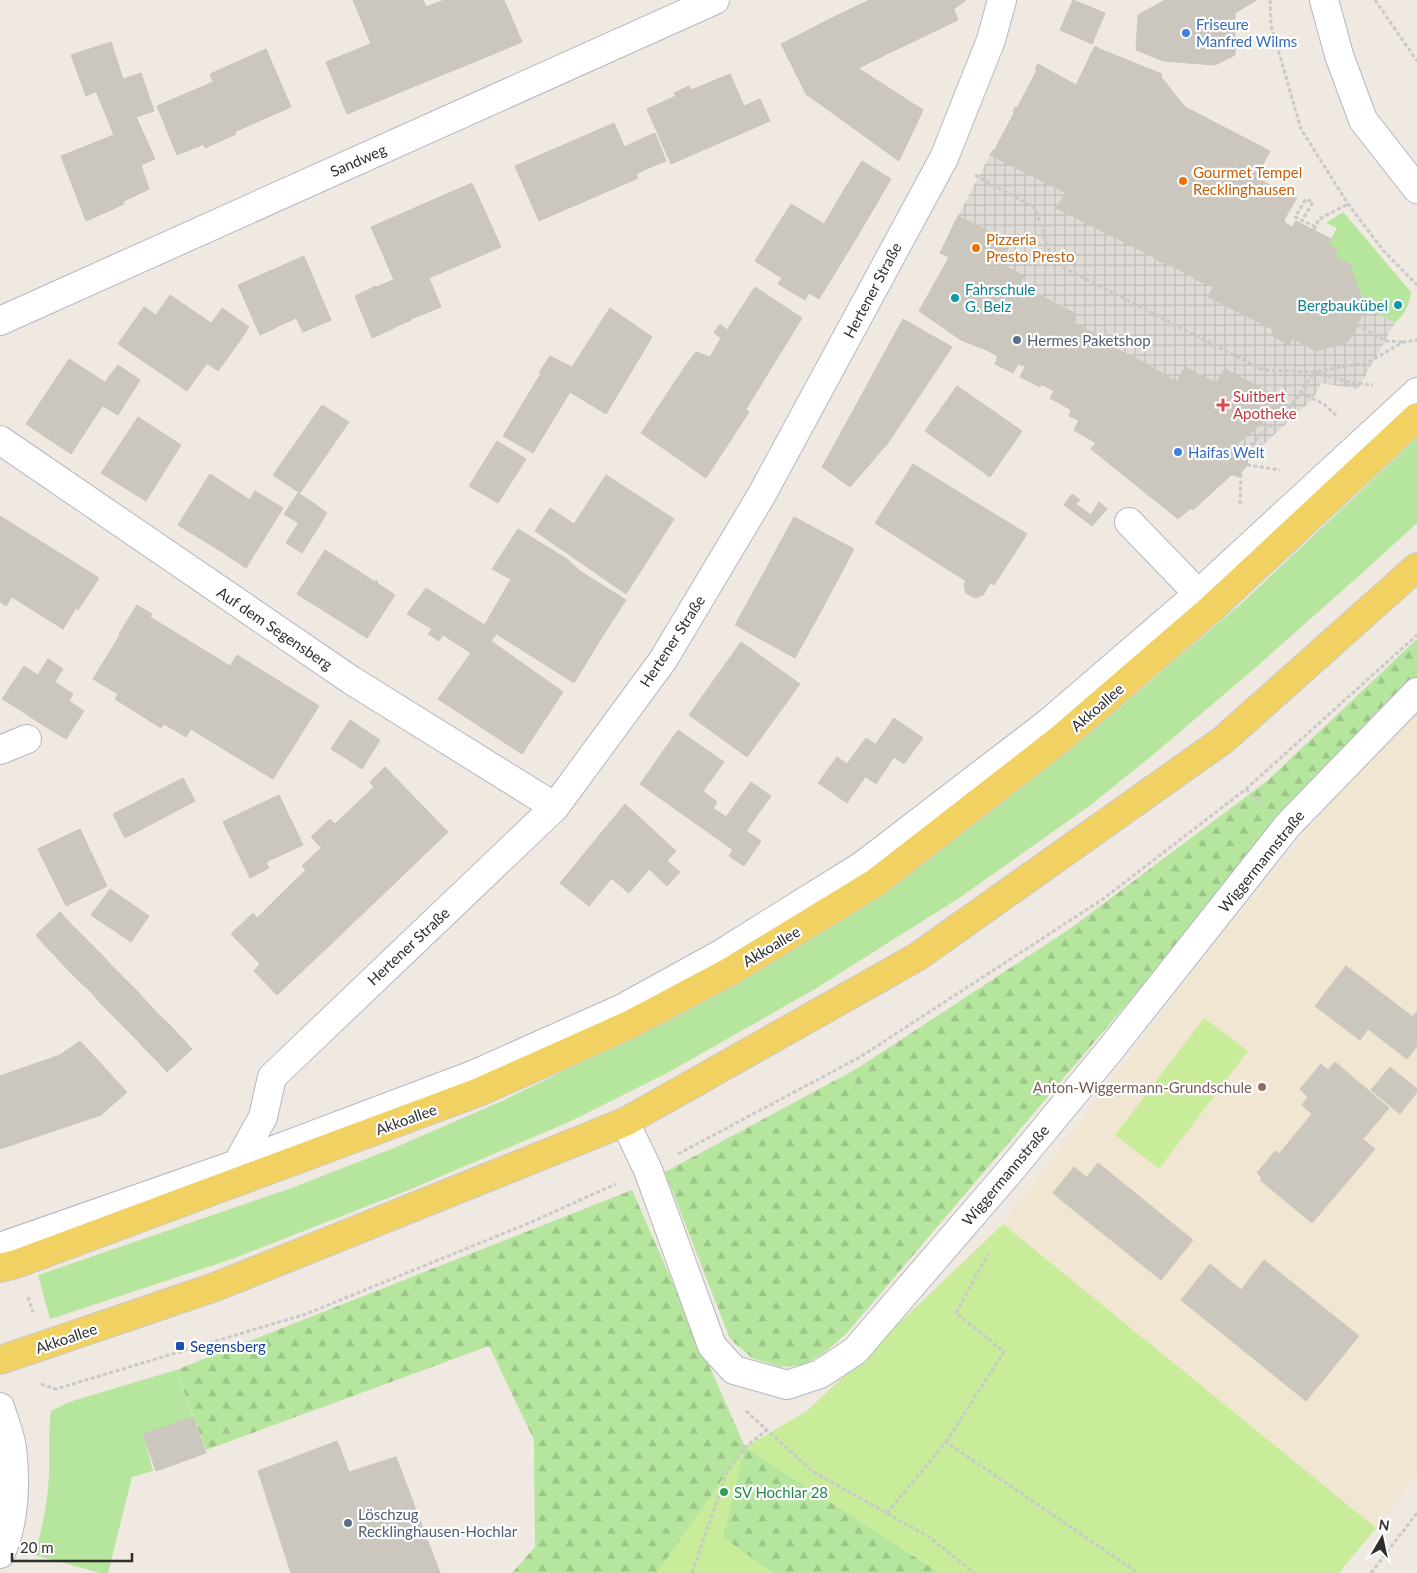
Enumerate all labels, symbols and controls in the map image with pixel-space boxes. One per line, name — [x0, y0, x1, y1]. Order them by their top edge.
place label: Friseure Manfred Wilms — [1196, 15, 1297, 50]
marker: Friseure Manfred Wilms — [1180, 27, 1192, 39]
street label: Sandweg — [327, 140, 389, 180]
place label: Gourmet Tempel Recklinghausen — [1193, 163, 1302, 198]
marker: Gourmet Tempel Recklinghausen — [1177, 175, 1189, 187]
place label: Pizzeria Presto Presto — [986, 230, 1074, 265]
street label: Hertener Straße — [839, 239, 905, 341]
marker: Pizzeria Presto Presto — [970, 242, 982, 254]
place label: Fahrschule G. Belz — [965, 280, 1036, 315]
marker: Fahrschule G. Belz — [949, 292, 961, 304]
place label: Bergbaukübel — [1297, 296, 1388, 314]
marker: Bergbaukübel — [1392, 299, 1404, 311]
place label: Hermes Paketshop — [1027, 331, 1151, 349]
marker: Hermes Paketshop — [1011, 334, 1023, 346]
place label: Suitbert Apotheke — [1233, 387, 1297, 422]
marker: Suitbert Apotheke — [1217, 399, 1229, 411]
place label: Haifas Welt — [1188, 443, 1265, 461]
marker: Haifas Welt — [1172, 446, 1184, 458]
street label: Auf dem Segensberg — [214, 583, 336, 673]
street label: Hertener Straße — [636, 592, 708, 690]
street label: Akkoallee — [1067, 679, 1127, 735]
street label: Wiggermannstraße — [1214, 806, 1308, 916]
street label: Hertener Straße — [363, 903, 453, 989]
street label: Akkoallee — [739, 922, 803, 970]
place label: Anton-Wiggermann-Grundschule — [1033, 1078, 1252, 1096]
marker: Anton-Wiggermann-Grundschule — [1256, 1081, 1268, 1093]
street label: Akkoallee — [373, 1100, 439, 1138]
street label: Wiggermannstraße — [958, 1121, 1052, 1229]
street label: Akkoallee — [33, 1319, 99, 1357]
place label: Segensberg — [190, 1337, 266, 1355]
marker: Segensberg — [174, 1340, 186, 1352]
place label: SV Hochlar 28 — [734, 1483, 828, 1501]
marker: SV Hochlar 28 — [718, 1486, 730, 1498]
place label: Löschzug Recklinghausen-Hochlar — [358, 1505, 518, 1540]
north arrow — [1357, 1513, 1407, 1563]
text: N — [1377, 1515, 1391, 1534]
marker: Löschzug Recklinghausen-Hochlar — [342, 1517, 354, 1529]
scale bar — [12, 1530, 132, 1562]
text: 20 m — [20, 1538, 54, 1556]

